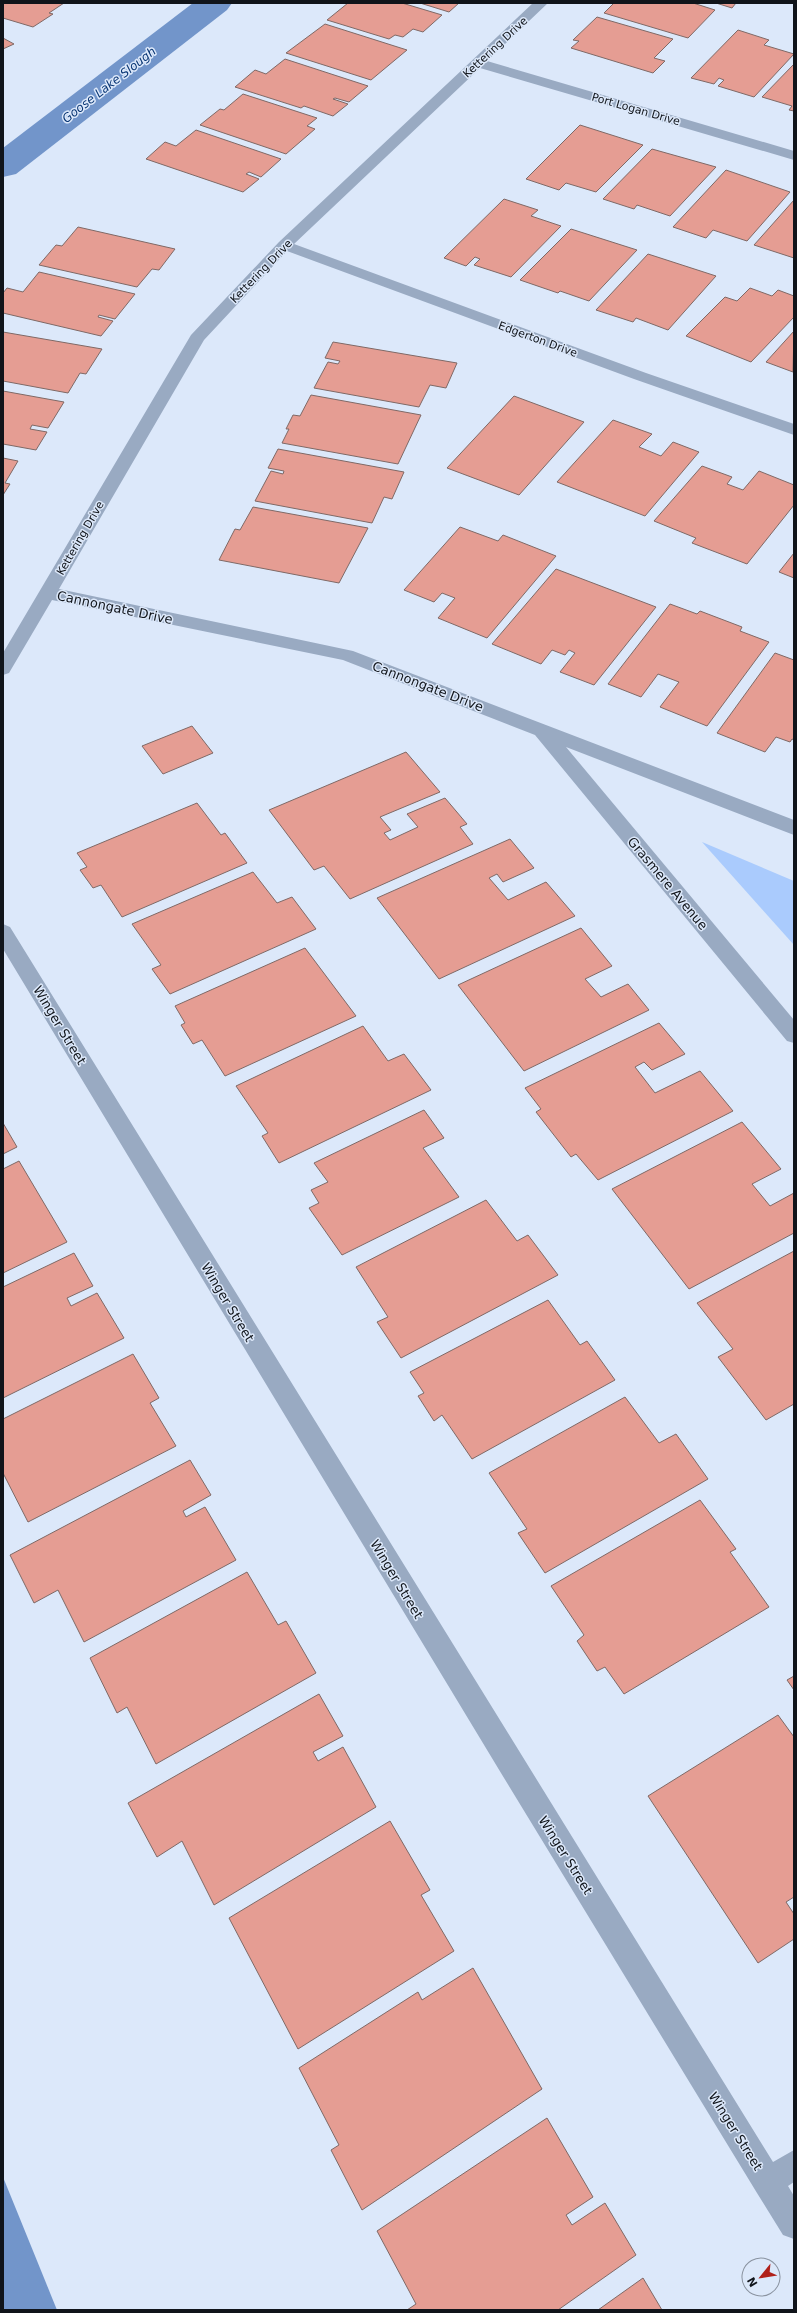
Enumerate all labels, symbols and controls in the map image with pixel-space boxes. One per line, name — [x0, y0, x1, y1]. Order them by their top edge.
street label: Kettering Drive — [460, 14, 530, 80]
water label: Goose Lake Slough — [59, 44, 159, 126]
street label: Port Logan Drive — [590, 91, 682, 128]
street label: Kettering Drive — [228, 237, 295, 306]
street label: Edgerton Drive — [497, 319, 579, 360]
street label: Kettering Drive — [54, 499, 107, 578]
street label: Cannongate Drive — [56, 588, 174, 627]
street label: Cannongate Drive — [370, 658, 486, 715]
street label: Grasmere Avenue — [624, 834, 711, 933]
street label: Winger Street — [30, 983, 89, 1068]
street label: Winger Street — [198, 1260, 257, 1345]
street label: Winger Street — [367, 1537, 426, 1622]
street label: Winger Street — [535, 1813, 596, 1897]
street label: Winger Street — [705, 2089, 766, 2173]
north arrow — [741, 2257, 781, 2297]
text: N — [745, 2275, 761, 2289]

